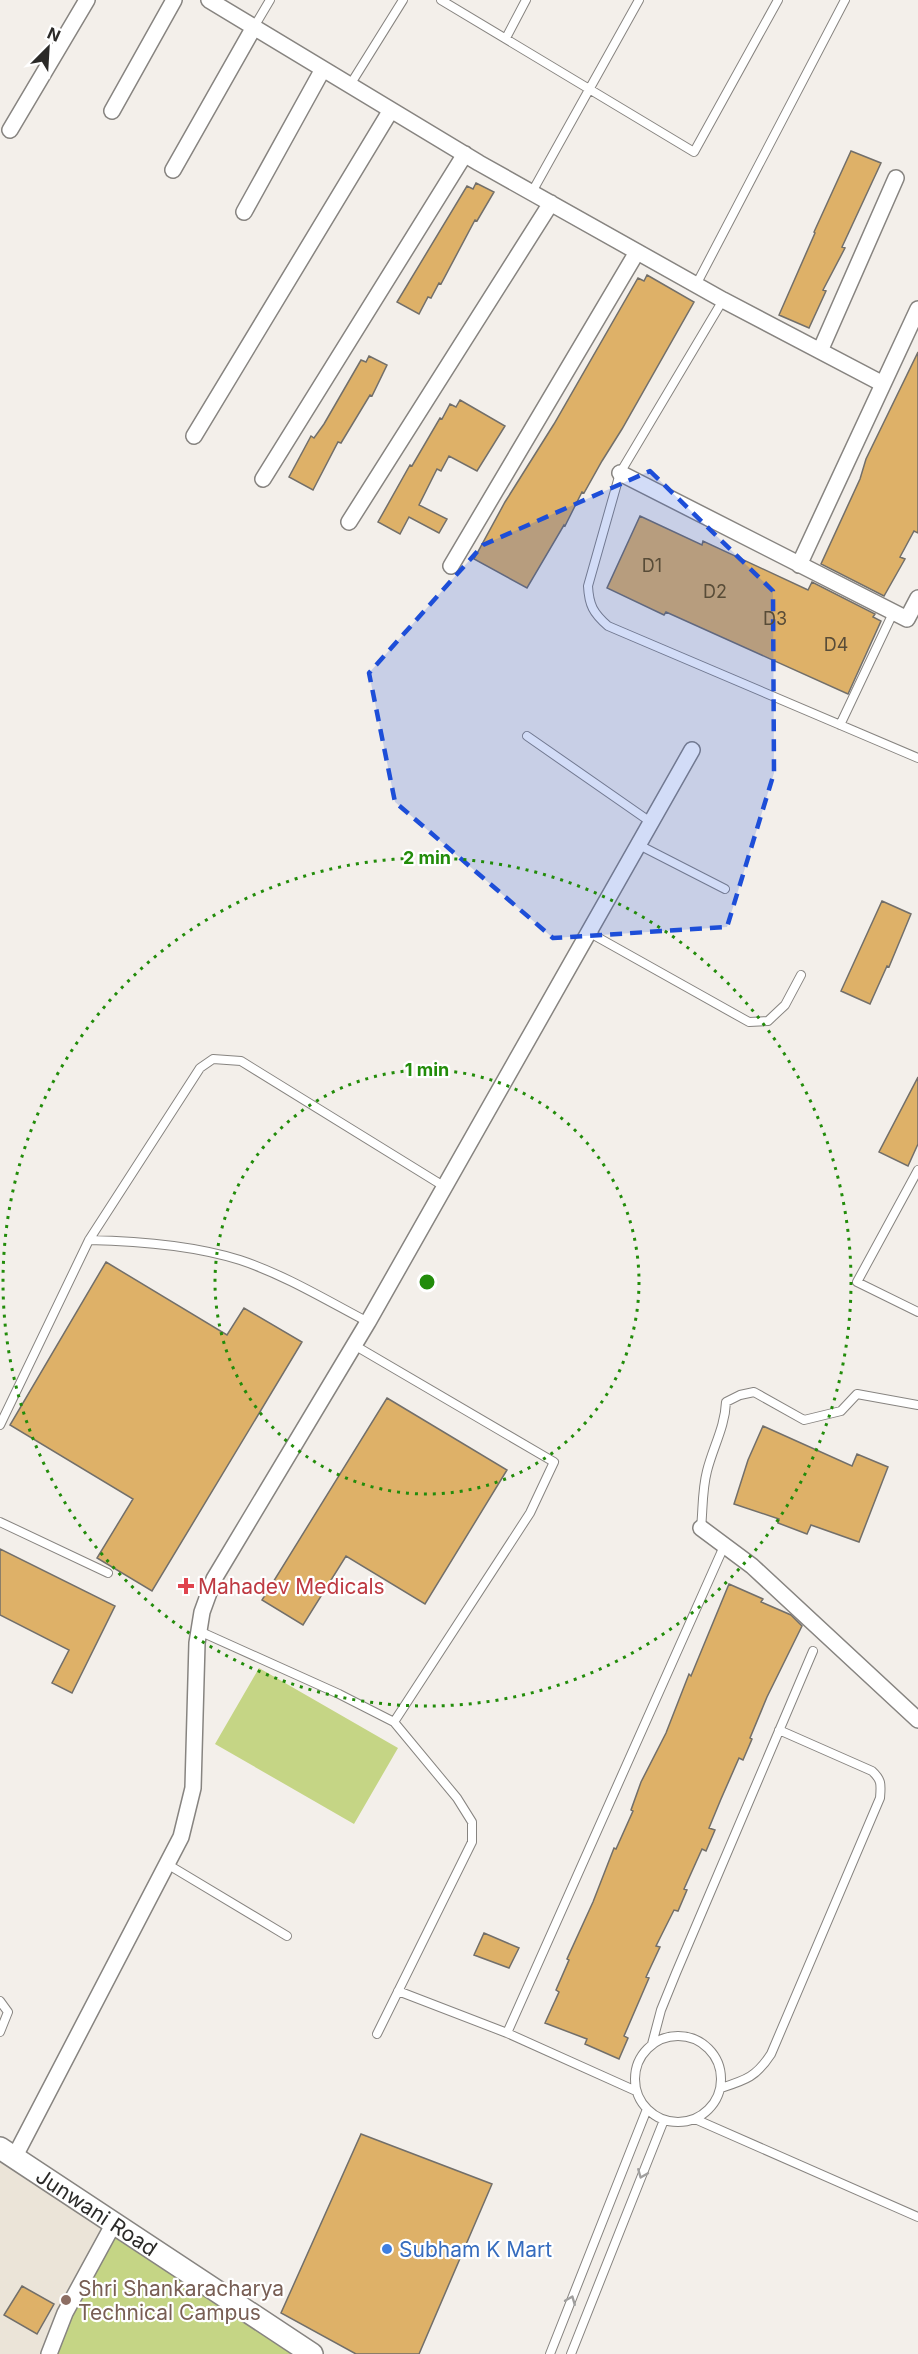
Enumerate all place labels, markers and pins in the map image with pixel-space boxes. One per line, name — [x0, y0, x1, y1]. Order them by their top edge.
centre of rings — [417, 1272, 437, 1292]
place label: Mahadev Medicals — [198, 1574, 385, 1599]
marker: Mahadev Medicals — [179, 1579, 193, 1593]
place label: Subham K Mart — [399, 2237, 552, 2262]
marker: Subham K Mart — [380, 2242, 394, 2256]
place label: Shri Shankaracharya Technical Campus — [78, 2276, 284, 2325]
marker: Shri Shankaracharya Technical Campus — [59, 2293, 73, 2307]

